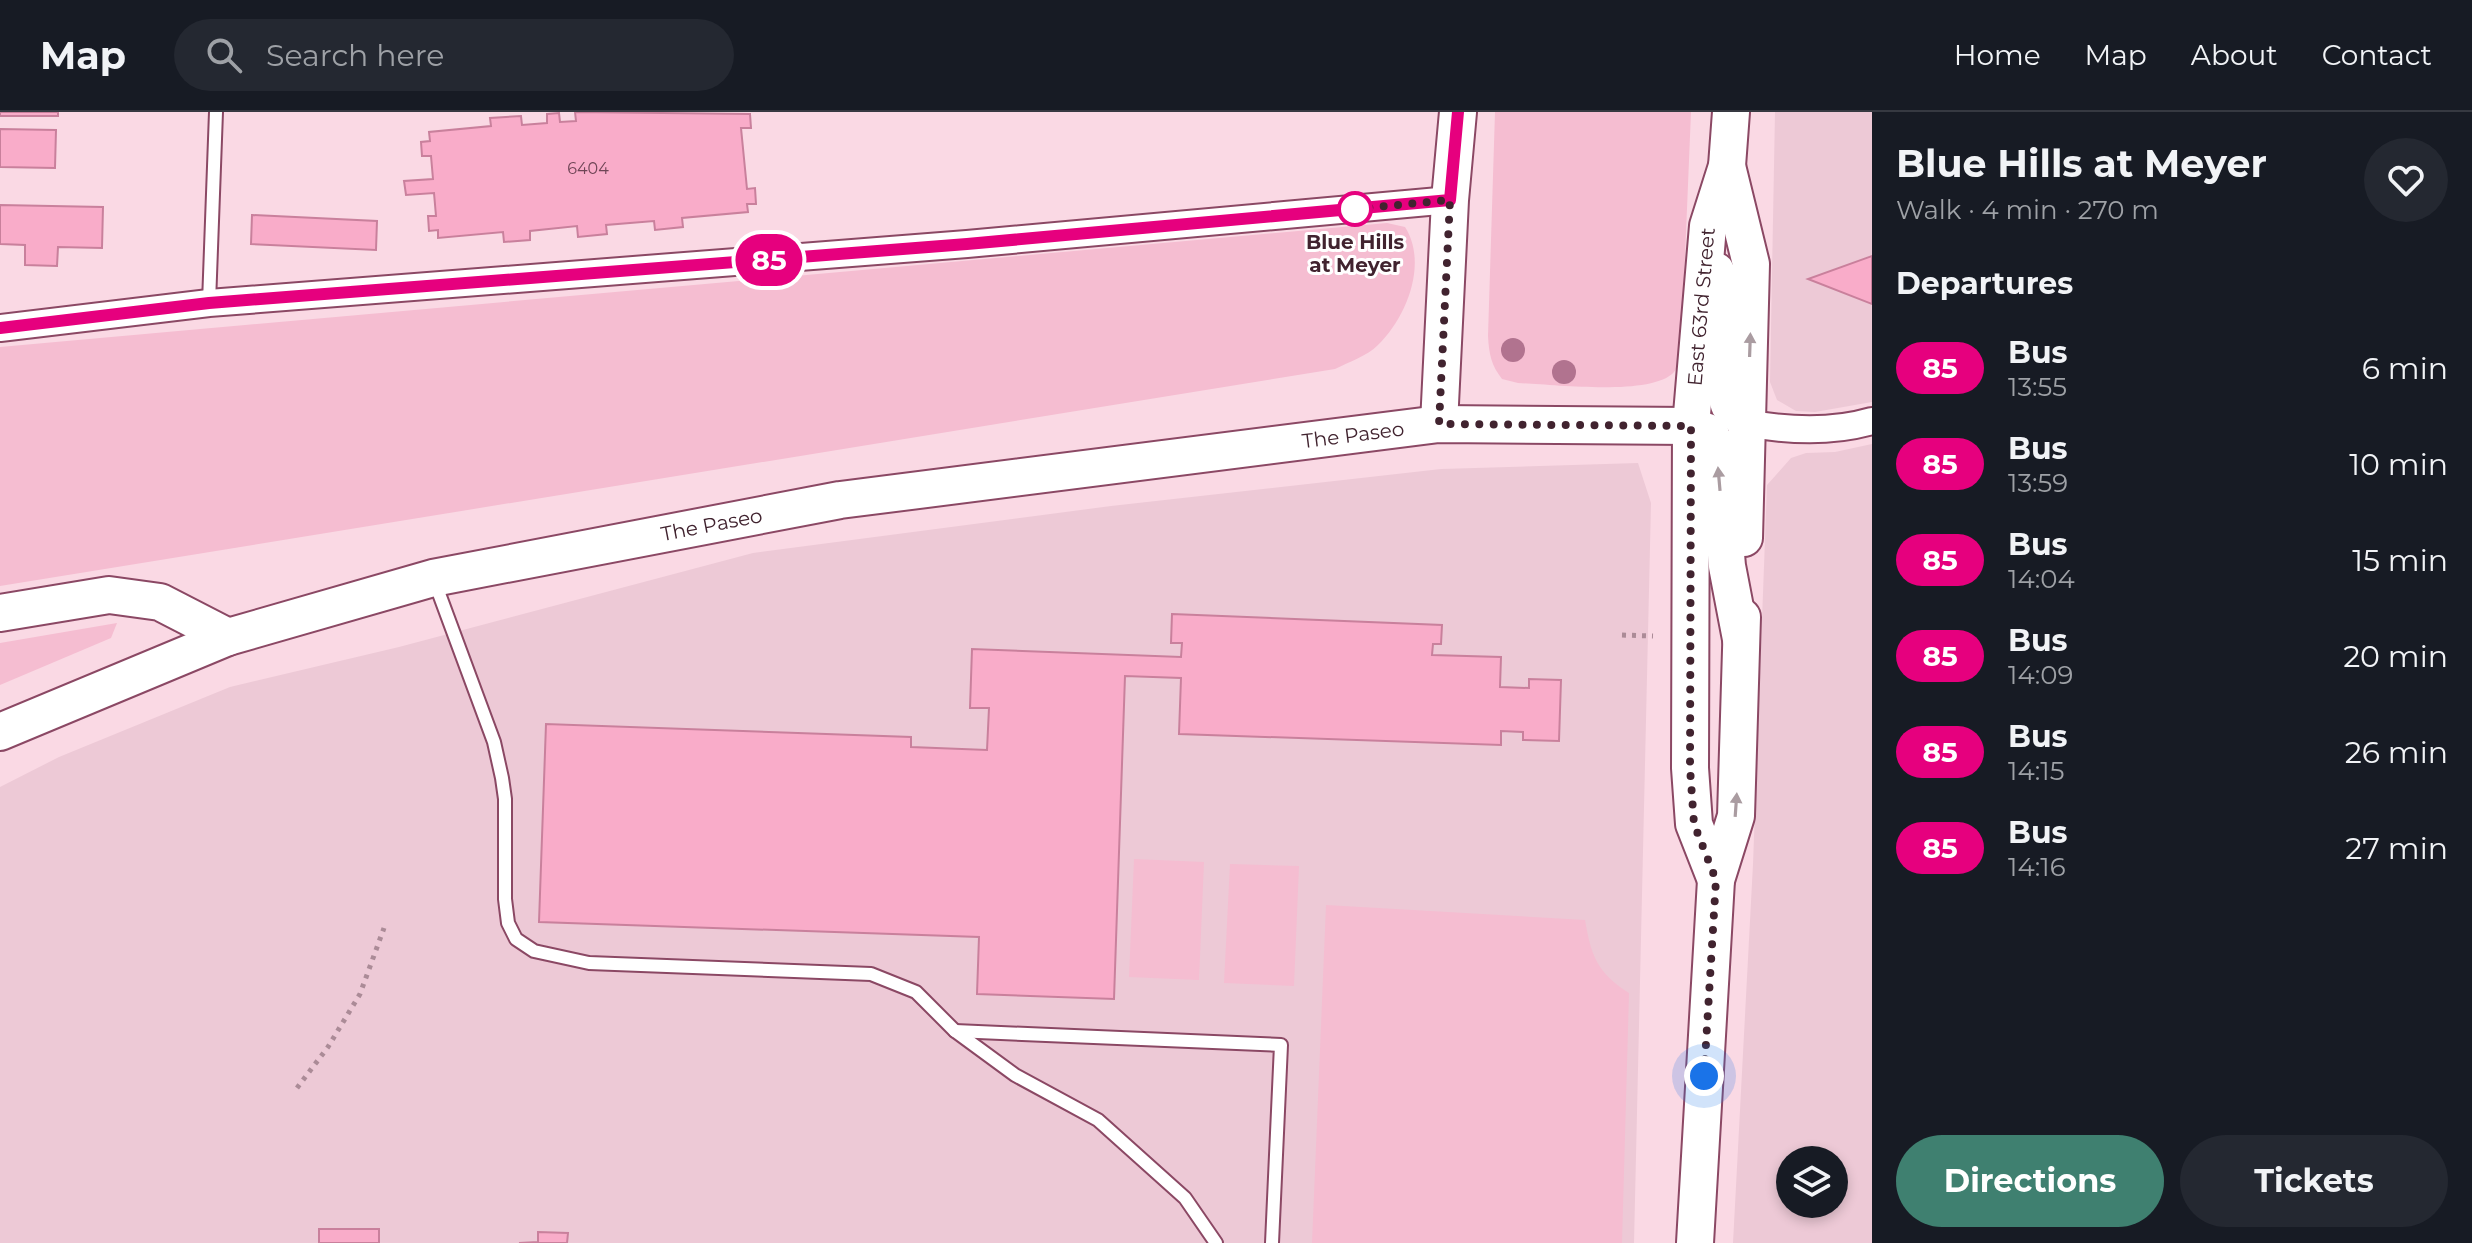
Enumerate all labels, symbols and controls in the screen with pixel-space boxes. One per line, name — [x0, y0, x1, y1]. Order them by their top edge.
search box — [174, 19, 734, 91]
text: Map — [40, 32, 126, 79]
icon: search — [202, 33, 246, 77]
text: Search here — [266, 37, 444, 74]
text: Home — [1954, 38, 2041, 72]
text: Map — [2085, 38, 2147, 72]
text: About — [2191, 38, 2278, 72]
text: Contact — [2322, 38, 2432, 72]
button: heart — [2364, 138, 2448, 222]
text: Blue Hills at Meyer — [1896, 140, 2267, 187]
house number: 6404 — [567, 159, 609, 178]
marker: Blue Hills at Meyer — [1338, 192, 1372, 226]
text: Walk · 4 min · 270 m — [1896, 194, 2159, 226]
street label: East 63rd Street — [1682, 227, 1720, 387]
place label: Blue Hills at Meyer — [1306, 230, 1404, 277]
line badge: 85 — [733, 234, 805, 286]
text: 85 — [751, 243, 787, 277]
text: Departures — [1896, 265, 2073, 302]
one-way arrow — [1743, 332, 1756, 357]
text: Bus — [2008, 334, 2068, 371]
text: 6 min — [2362, 350, 2448, 387]
text: 85 — [1922, 351, 1958, 385]
text: 13:55 — [2008, 371, 2067, 403]
street label: The Paseo — [1301, 417, 1406, 453]
text: Bus — [2008, 430, 2068, 467]
text: 10 min — [2349, 446, 2448, 483]
text: 85 — [1922, 447, 1958, 481]
one-way arrow — [1713, 466, 1726, 491]
text: 13:59 — [2008, 467, 2068, 499]
street label: The Paseo — [659, 503, 764, 546]
text: Bus — [2008, 526, 2068, 563]
text: 15 min — [2352, 542, 2448, 579]
text: 85 — [1922, 543, 1958, 577]
text: 14:04 — [2008, 563, 2075, 595]
text: Bus — [2008, 622, 2068, 659]
text: 20 min — [2343, 638, 2448, 675]
text: 85 — [1922, 639, 1958, 673]
text: 14:09 — [2008, 659, 2073, 691]
text: Bus — [2008, 718, 2068, 755]
text: 26 min — [2345, 734, 2448, 771]
text: 85 — [1922, 735, 1958, 769]
text: 14:15 — [2008, 755, 2064, 787]
one-way arrow — [1730, 792, 1743, 817]
text: Bus — [2008, 814, 2068, 851]
text: 27 min — [2345, 830, 2448, 867]
text: 85 — [1922, 831, 1958, 865]
text: 14:16 — [2008, 851, 2065, 883]
your location — [1684, 1056, 1724, 1096]
button: Directions — [1896, 1135, 2164, 1227]
button: Tickets — [2180, 1135, 2448, 1227]
map controls — [1776, 1146, 1848, 1218]
button: layers — [1776, 1146, 1848, 1218]

